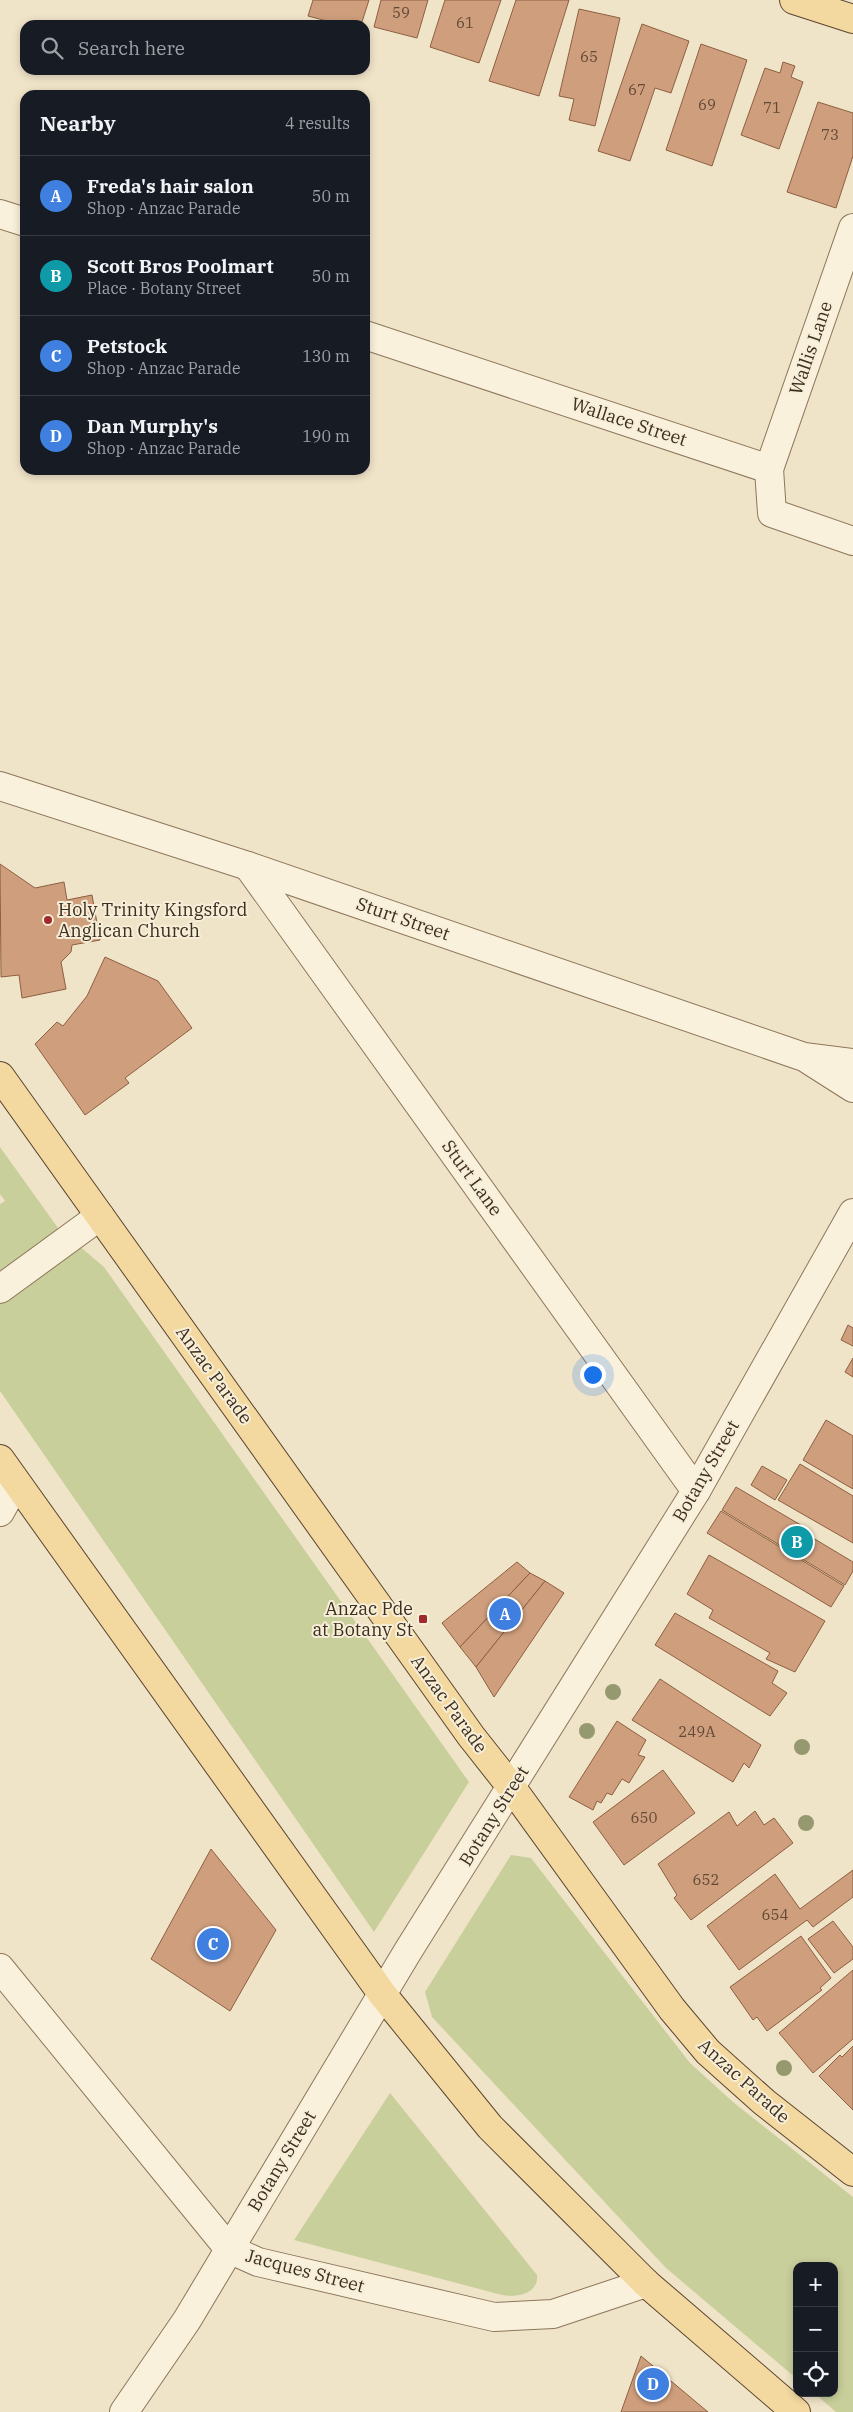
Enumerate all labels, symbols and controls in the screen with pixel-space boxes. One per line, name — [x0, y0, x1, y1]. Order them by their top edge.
house number: 59 — [392, 3, 410, 22]
house number: 61 — [456, 13, 474, 32]
search box — [20, 20, 370, 75]
icon: search — [38, 34, 66, 62]
text: Search here — [78, 36, 185, 60]
house number: 65 — [580, 47, 598, 66]
house number: 67 — [628, 80, 646, 99]
house number: 69 — [698, 95, 716, 114]
house number: 71 — [763, 98, 781, 117]
text: Nearby — [40, 109, 116, 137]
text: 4 results — [285, 113, 350, 133]
house number: 73 — [821, 125, 839, 144]
text: Freda's hair salon — [87, 174, 254, 198]
text: A — [50, 186, 62, 206]
text: 50 m — [312, 186, 350, 206]
text: Shop · Anzac Parade — [87, 198, 241, 218]
text: Scott Bros Poolmart — [87, 254, 274, 278]
text: B — [50, 266, 62, 286]
text: 50 m — [312, 266, 350, 286]
text: Place · Botany Street — [87, 278, 241, 298]
street label: Wallis Lane — [784, 298, 837, 398]
text: Petstock — [87, 334, 167, 358]
text: C — [51, 346, 61, 366]
text: 130 m — [302, 346, 350, 366]
text: Shop · Anzac Parade — [87, 358, 241, 378]
street label: Wallace Street — [568, 392, 690, 451]
text: Dan Murphy's — [87, 414, 218, 438]
text: D — [50, 426, 62, 446]
text: 190 m — [302, 426, 350, 446]
text: Shop · Anzac Parade — [87, 438, 241, 458]
street label: Sturt Street — [353, 892, 453, 945]
place label: Holy Trinity Kingsford Anglican Church — [58, 898, 247, 942]
marker: Holy Trinity Kingsford Anglican Church — [42, 914, 54, 926]
street label: Sturt Lane — [437, 1135, 508, 1220]
street label: Anzac Parade — [171, 1321, 258, 1428]
your location — [580, 1362, 606, 1388]
street label: Botany Street — [667, 1416, 744, 1526]
pin: B — [781, 1523, 813, 1561]
pin: A — [489, 1595, 521, 1633]
place label: Anzac Pde at Botany St — [312, 1597, 413, 1641]
marker: Anzac Pde at Botany St — [417, 1613, 429, 1625]
street label: Anzac Parade — [406, 1650, 493, 1757]
house number: 249A — [678, 1722, 716, 1741]
street label: Botany Street — [454, 1761, 534, 1870]
house number: 650 — [630, 1808, 658, 1827]
house number: 652 — [692, 1870, 720, 1889]
house number: 654 — [761, 1905, 789, 1924]
pin: C — [197, 1925, 229, 1963]
street label: Anzac Parade — [694, 2033, 795, 2128]
street label: Botany Street — [242, 2106, 321, 2216]
street label: Jacques Street — [243, 2244, 367, 2297]
map controls — [793, 2262, 838, 2397]
button: + — [793, 2262, 838, 2307]
button: − — [793, 2307, 838, 2352]
button: locate — [793, 2352, 838, 2397]
pin: D — [637, 2365, 669, 2403]

